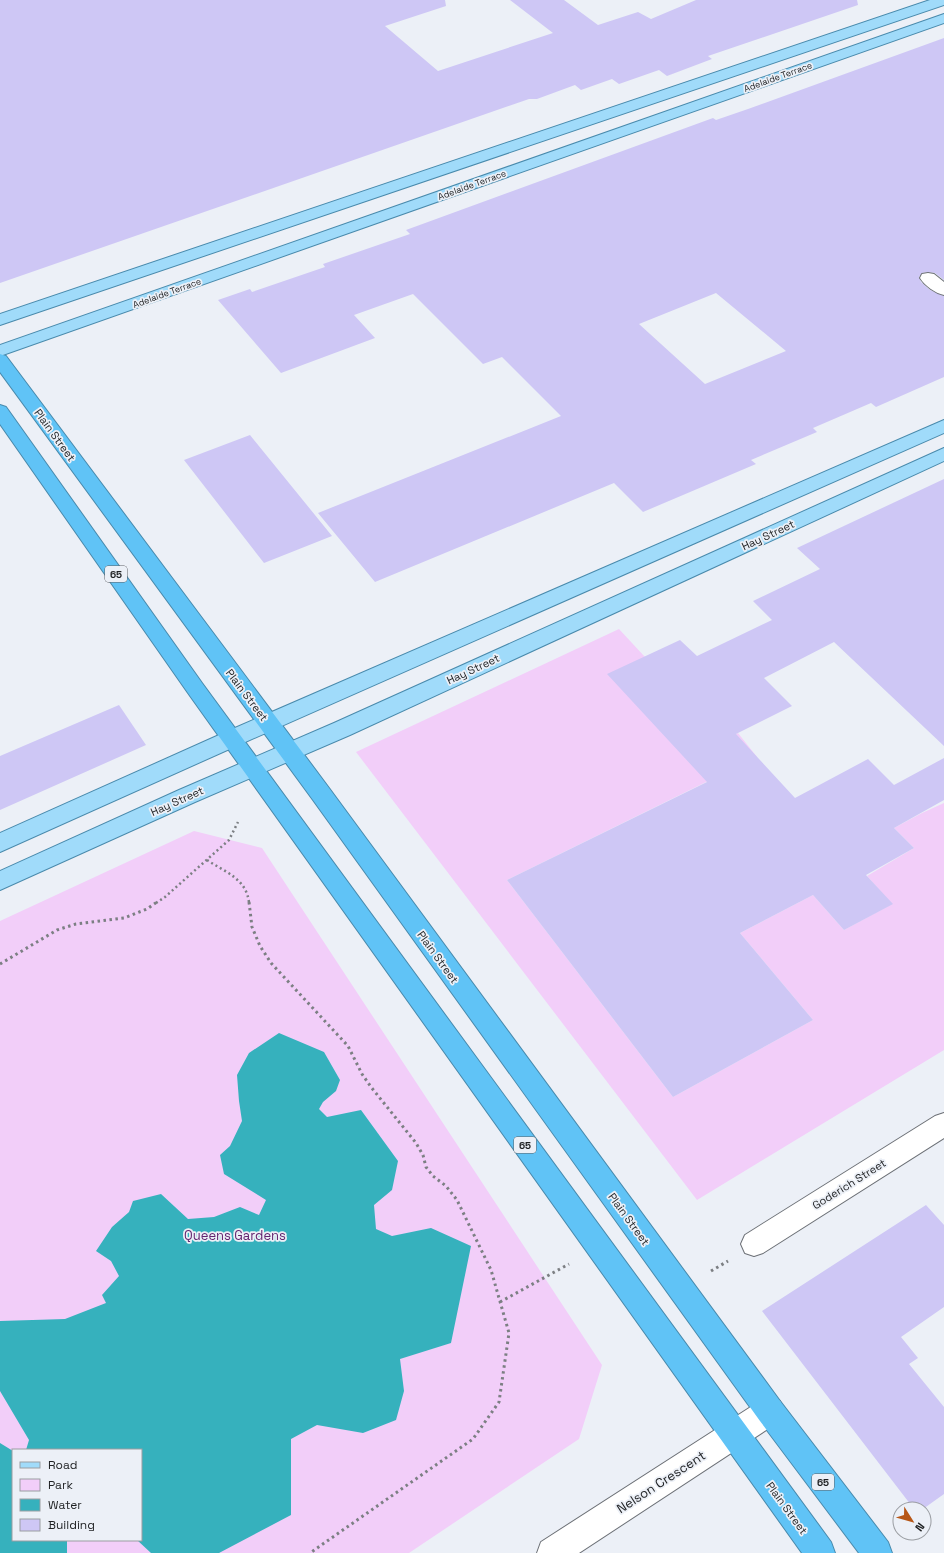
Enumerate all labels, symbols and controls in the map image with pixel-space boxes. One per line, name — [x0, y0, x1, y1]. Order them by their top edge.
street label: Adelaide Terrace — [742, 59, 814, 95]
street label: Adelaide Terrace — [436, 167, 508, 203]
street label: Adelaide Terrace — [131, 275, 203, 311]
street label: Plain Street — [31, 406, 79, 464]
street label: Hay Street — [739, 517, 797, 553]
road number: 65 — [105, 566, 127, 582]
street label: Hay Street — [444, 651, 502, 687]
street label: Plain Street — [223, 666, 271, 724]
street label: Hay Street — [148, 783, 206, 819]
street label: Plain Street — [414, 928, 462, 986]
road number: 65 — [514, 1137, 536, 1153]
street label: Goderich Street — [810, 1156, 888, 1212]
street label: Plain Street — [605, 1190, 653, 1248]
park label: Queens Gardens — [184, 1227, 286, 1244]
street label: Nelson Crescent — [613, 1447, 709, 1517]
legend — [12, 1449, 142, 1541]
text: Road — [48, 1457, 77, 1473]
road number: 65 — [812, 1474, 834, 1490]
text: Park — [48, 1477, 73, 1493]
street label: Plain Street — [763, 1479, 811, 1537]
text: Water — [48, 1497, 82, 1513]
north arrow — [892, 1501, 932, 1541]
text: Building — [48, 1517, 95, 1533]
text: N — [912, 1520, 928, 1534]

